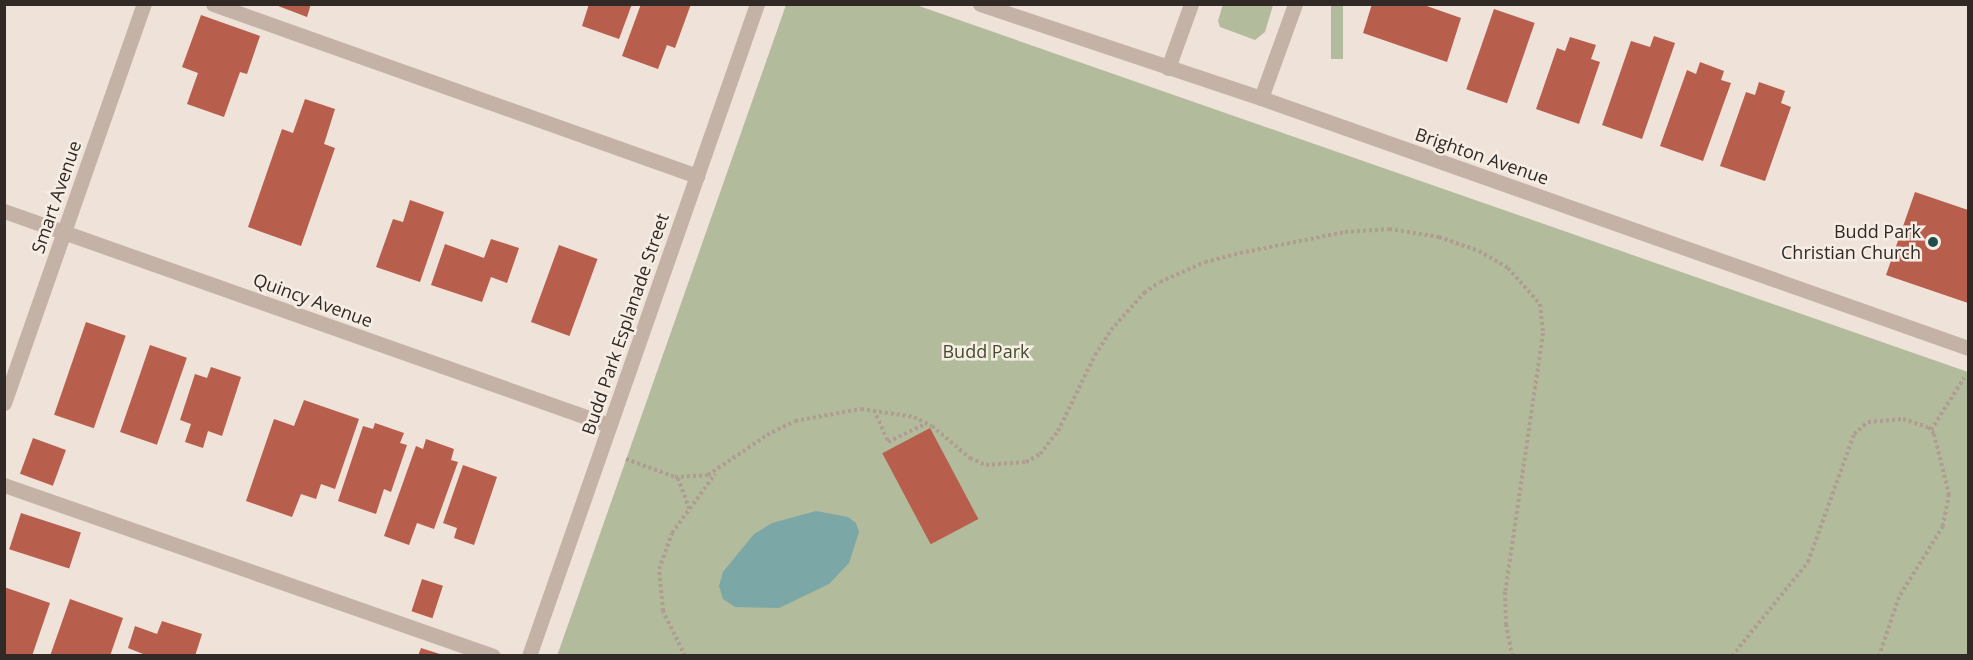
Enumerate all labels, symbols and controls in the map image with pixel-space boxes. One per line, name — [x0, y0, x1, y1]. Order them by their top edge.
street label: Brighton Avenue — [1412, 123, 1552, 189]
street label: Smart Avenue — [27, 138, 85, 256]
street label: Budd Park Esplanade Street — [577, 210, 673, 438]
place label: Budd Park Christian Church — [1781, 221, 1921, 264]
marker: Budd Park Christian Church — [1926, 235, 1940, 249]
street label: Quincy Avenue — [250, 268, 376, 332]
park label: Budd Park — [942, 340, 1030, 362]

